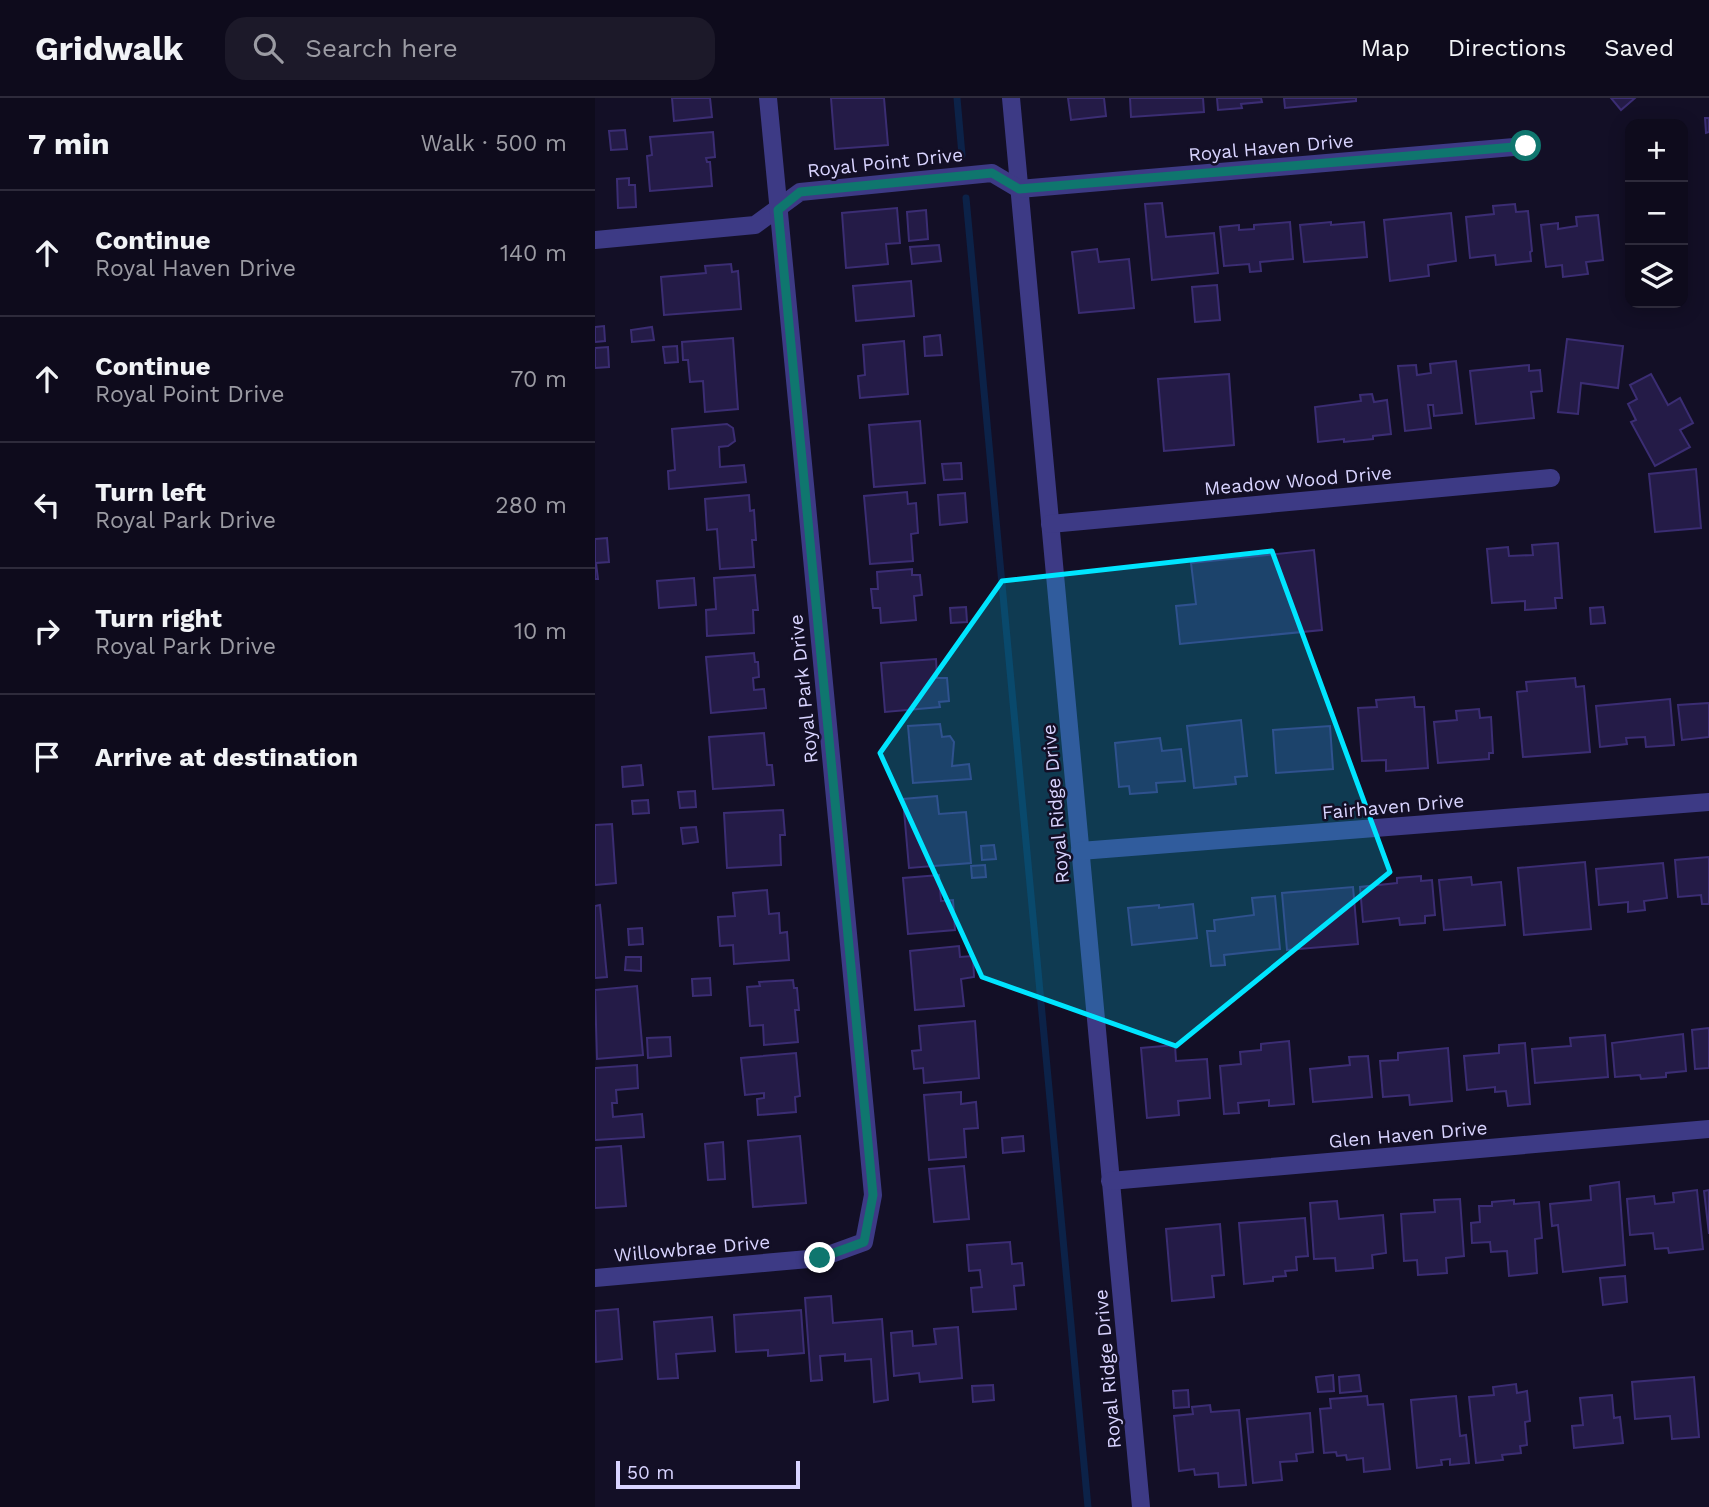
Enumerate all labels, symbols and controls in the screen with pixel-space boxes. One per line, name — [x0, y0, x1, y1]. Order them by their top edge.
search box — [225, 17, 715, 80]
text: Gridwalk — [35, 29, 183, 68]
icon: search — [249, 29, 287, 67]
text: Search here — [305, 33, 458, 63]
text: Map — [1361, 34, 1410, 62]
text: Directions — [1448, 34, 1566, 62]
text: Saved — [1604, 34, 1674, 62]
map controls — [1625, 119, 1688, 308]
button: + — [1625, 119, 1688, 182]
text: 7 min — [28, 126, 110, 161]
street label: Royal Haven Drive — [1187, 129, 1355, 166]
text: Walk · 500 m — [421, 130, 567, 157]
route start — [1510, 130, 1541, 161]
street label: Royal Point Drive — [806, 143, 964, 182]
button: − — [1625, 182, 1688, 245]
text: Continue — [95, 225, 211, 255]
icon: ahead — [28, 234, 66, 272]
text: 140 m — [500, 240, 567, 267]
button: layers — [1625, 245, 1688, 308]
text: Royal Haven Drive — [95, 255, 296, 282]
text: Continue — [95, 351, 211, 381]
icon: ahead — [28, 360, 66, 398]
text: 70 m — [510, 366, 567, 393]
text: Royal Point Drive — [95, 381, 285, 408]
street label: Meadow Wood Drive — [1203, 461, 1393, 500]
text: Turn left — [95, 477, 206, 507]
icon: left — [28, 486, 66, 524]
text: 280 m — [495, 492, 567, 519]
text: Royal Park Drive — [95, 507, 276, 534]
text: Turn right — [95, 603, 222, 633]
icon: right — [28, 612, 66, 650]
street label: Royal Park Drive — [784, 613, 823, 765]
text: 10 m — [514, 618, 567, 645]
text: Royal Park Drive — [95, 633, 276, 660]
street label: Royal Ridge Drive — [1037, 723, 1074, 884]
icon: arrive — [28, 738, 66, 776]
text: Arrive at destination — [95, 742, 358, 772]
street label: Fairhaven Drive — [1321, 789, 1465, 824]
street label: Glen Haven Drive — [1328, 1116, 1488, 1153]
street label: Willowbrae Drive — [613, 1230, 771, 1267]
route end — [804, 1242, 835, 1273]
street label: Royal Ridge Drive — [1089, 1288, 1126, 1449]
scale bar — [616, 1458, 800, 1490]
text: 50 m — [627, 1461, 674, 1484]

